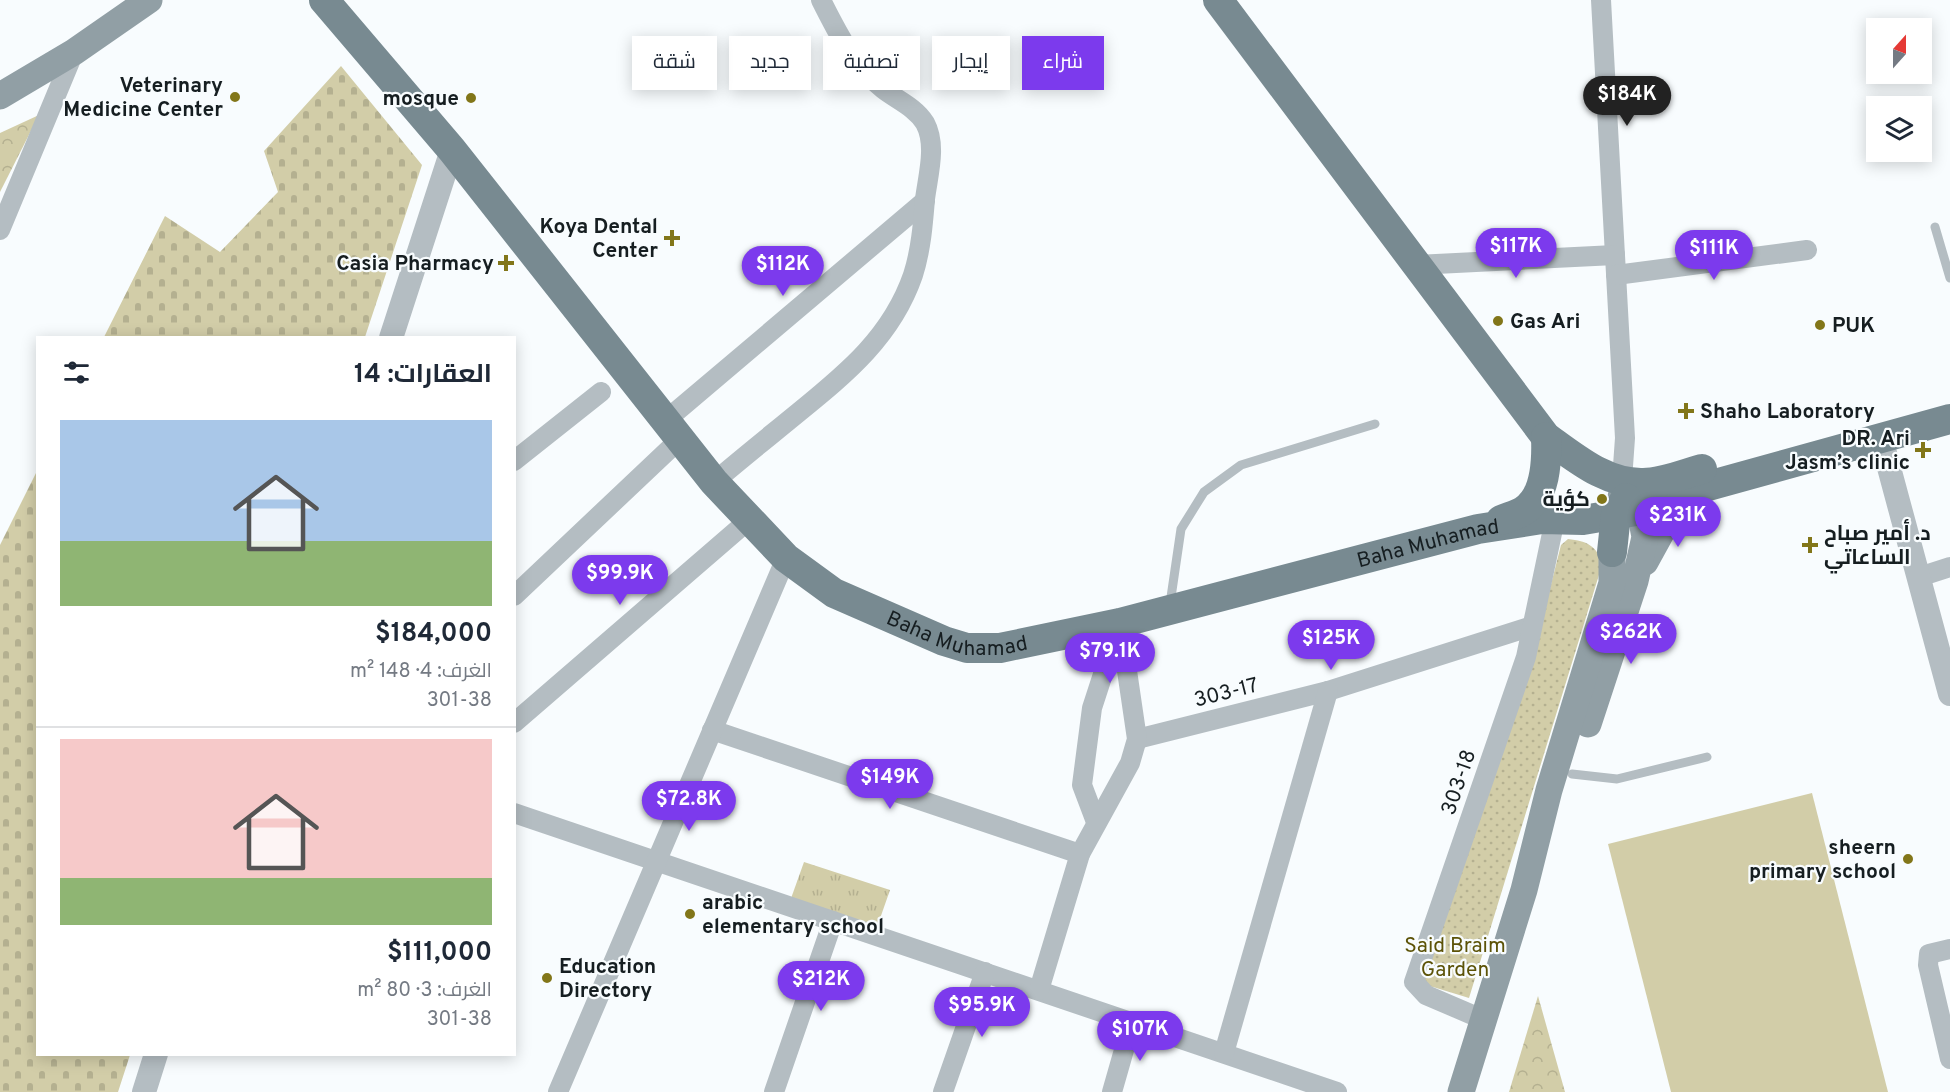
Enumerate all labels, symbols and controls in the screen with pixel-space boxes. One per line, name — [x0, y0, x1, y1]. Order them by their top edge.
north arrow — [1866, 18, 1932, 84]
map controls — [1866, 18, 1932, 162]
chip: شقة — [632, 36, 717, 90]
chip: جديد — [729, 36, 811, 90]
chip: تصفية — [823, 36, 920, 90]
chip: إيجار — [932, 36, 1010, 90]
chip: شراء — [1022, 36, 1104, 90]
place label: Veterinary Medicine Center — [63, 73, 223, 124]
pin: $184K — [1585, 76, 1669, 127]
text: $184K — [1597, 82, 1657, 108]
place label: mosque — [383, 86, 459, 113]
marker: Veterinary Medicine Center — [228, 90, 242, 104]
marker: mosque — [464, 91, 478, 105]
button: layers — [1866, 96, 1932, 162]
place label: Koya Dental Center — [540, 214, 658, 265]
pin: $117K — [1474, 228, 1558, 279]
marker: Koya Dental Center — [663, 229, 681, 247]
pin: $111K — [1672, 230, 1756, 281]
text: $117K — [1490, 234, 1542, 260]
text: $111K — [1689, 236, 1739, 262]
pin: $112K — [741, 246, 825, 297]
place label: Casia Pharmacy — [336, 251, 494, 278]
text: $112K — [756, 252, 810, 278]
marker: Casia Pharmacy — [499, 256, 513, 270]
place label: Gas Ari — [1510, 309, 1580, 336]
place label: PUK — [1832, 313, 1875, 340]
marker: Gas Ari — [1491, 314, 1505, 328]
marker: PUK — [1813, 318, 1827, 332]
icon: filters — [60, 356, 93, 389]
text: العقارات: 14 — [354, 359, 492, 392]
place label: Shaho Laboratory — [1700, 399, 1875, 426]
marker: Shaho Laboratory — [1677, 402, 1695, 420]
place label: DR. Ari Jasm’s clinic — [1785, 426, 1910, 477]
marker: DR. Ari Jasm’s clinic — [1914, 441, 1932, 459]
icon: home — [222, 459, 330, 567]
place label: كؤية — [1542, 487, 1590, 514]
marker: كؤية — [1595, 492, 1609, 506]
pin: $231K — [1636, 497, 1720, 548]
text: $231K — [1649, 503, 1707, 529]
street label: Baha Muhamad — [1354, 514, 1501, 575]
place label: د. أمير صباح الساعاتي — [1824, 519, 1931, 574]
marker: د. أمير صباح الساعاتي — [1801, 536, 1819, 554]
pin: $99.9K — [571, 555, 669, 606]
text: $99.9K — [586, 561, 654, 587]
street label: Baha Muhamad — [882, 606, 1030, 663]
pin: $262K — [1589, 614, 1673, 665]
text: $184,000 — [375, 618, 492, 651]
pin: $125K — [1289, 620, 1373, 671]
text: $262K — [1600, 620, 1662, 646]
text: $125K — [1302, 626, 1360, 652]
pin: $79.1K — [1061, 633, 1159, 684]
text: $79.1K — [1079, 639, 1141, 665]
text: الغرف: 4 · 148 m² — [350, 659, 492, 685]
street label: 303-17 — [1191, 672, 1261, 714]
text: 301-38 — [427, 688, 492, 714]
street label: 303-18 — [1436, 746, 1483, 819]
pin: $149K — [848, 759, 932, 810]
text: $149K — [860, 765, 920, 791]
icon: home — [222, 778, 330, 886]
pin: $72.8K — [640, 781, 738, 832]
text: $72.8K — [656, 787, 722, 813]
place label: sheern primary school — [1749, 835, 1896, 886]
marker: sheern primary school — [1901, 852, 1915, 866]
place label: arabic elementary school — [702, 890, 884, 941]
marker: arabic elementary school — [683, 907, 697, 921]
park label: Said Braim Garden — [1404, 933, 1506, 984]
text: $111,000 — [387, 937, 492, 970]
place label: Education Directory — [559, 954, 656, 1005]
pin: $212K — [779, 961, 863, 1012]
text: $212K — [792, 967, 850, 993]
marker: Education Directory — [540, 971, 554, 985]
text: الغرف: 3 · 80 m² — [357, 978, 492, 1004]
pin: $95.9K — [933, 987, 1031, 1038]
text: $95.9K — [948, 993, 1016, 1019]
text: 301-38 — [427, 1007, 492, 1033]
pin: $107K — [1098, 1011, 1182, 1062]
text: $107K — [1111, 1017, 1169, 1043]

